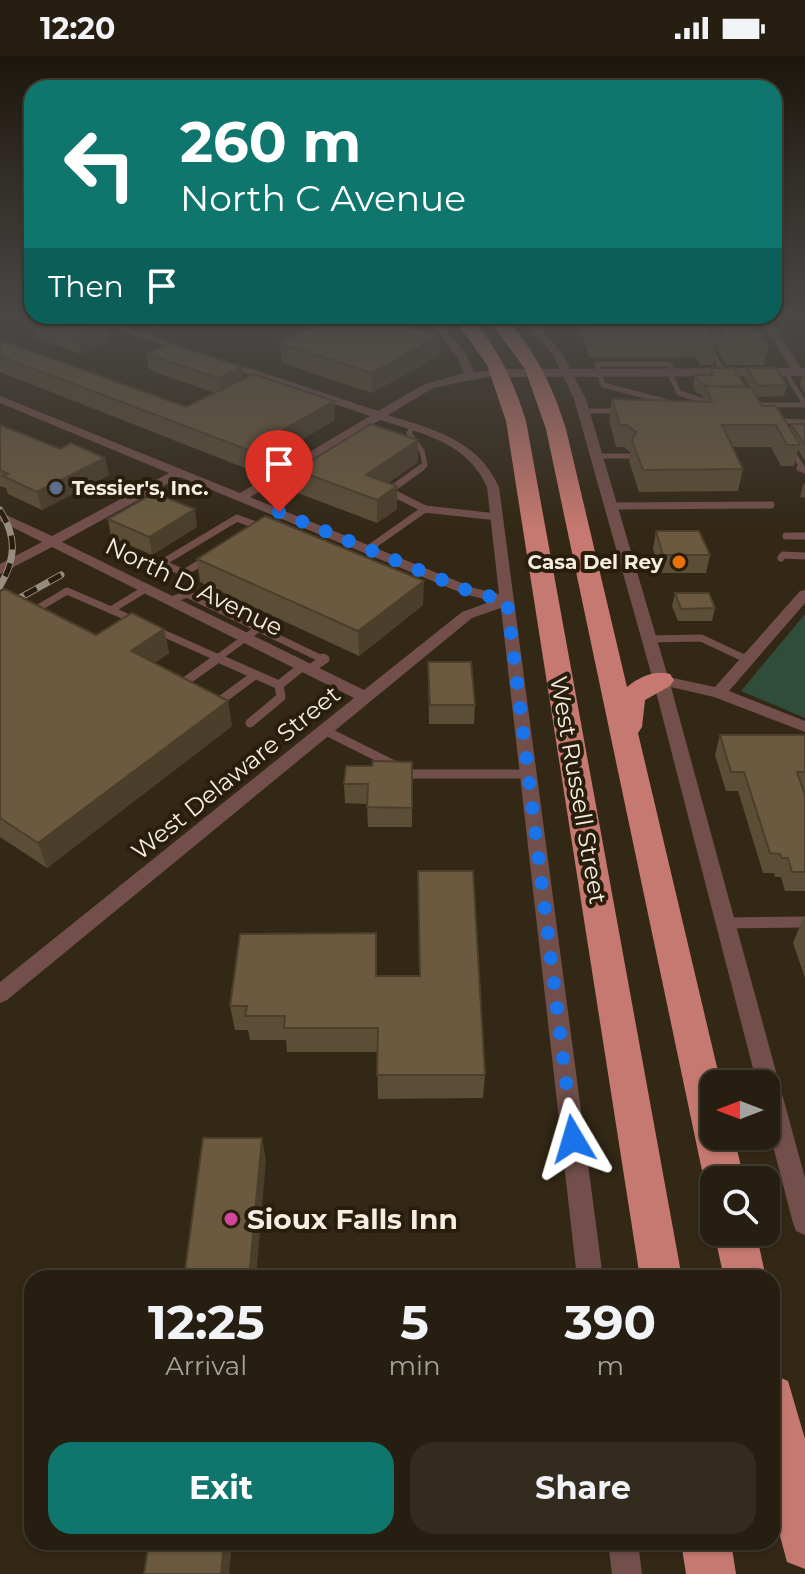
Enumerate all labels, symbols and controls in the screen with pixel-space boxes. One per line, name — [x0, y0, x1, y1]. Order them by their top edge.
text: 12:20 — [40, 10, 115, 47]
text: 260 m — [180, 108, 361, 176]
icon: left — [48, 112, 152, 216]
text: North C Avenue — [180, 176, 466, 220]
icon: arrive — [140, 264, 184, 308]
text: Then — [48, 268, 124, 305]
pin — [245, 430, 313, 512]
icon: arrive — [257, 442, 301, 486]
place label: Tessier's, Inc. — [72, 476, 208, 500]
marker: Tessier's, Inc. — [47, 479, 65, 497]
street label: North D Avenue — [101, 531, 288, 642]
place label: Casa Del Rey — [528, 550, 664, 574]
marker: Casa Del Rey — [670, 553, 688, 571]
street label: West Russell Street — [544, 674, 613, 906]
street label: West Delaware Street — [126, 679, 346, 866]
north arrow — [700, 1070, 780, 1150]
map controls — [700, 1070, 780, 1246]
position arrow — [531, 1097, 615, 1181]
button: search — [700, 1166, 780, 1246]
place label: Sioux Falls Inn — [247, 1202, 458, 1236]
marker: Sioux Falls Inn — [222, 1210, 240, 1228]
text: 12:25 — [148, 1293, 265, 1351]
text: 5 — [400, 1293, 429, 1351]
text: 390 — [564, 1293, 656, 1351]
text: Arrival — [165, 1350, 247, 1382]
text: min — [388, 1350, 441, 1382]
text: m — [596, 1350, 624, 1382]
button: Exit — [48, 1442, 394, 1534]
button: Share — [410, 1442, 756, 1534]

